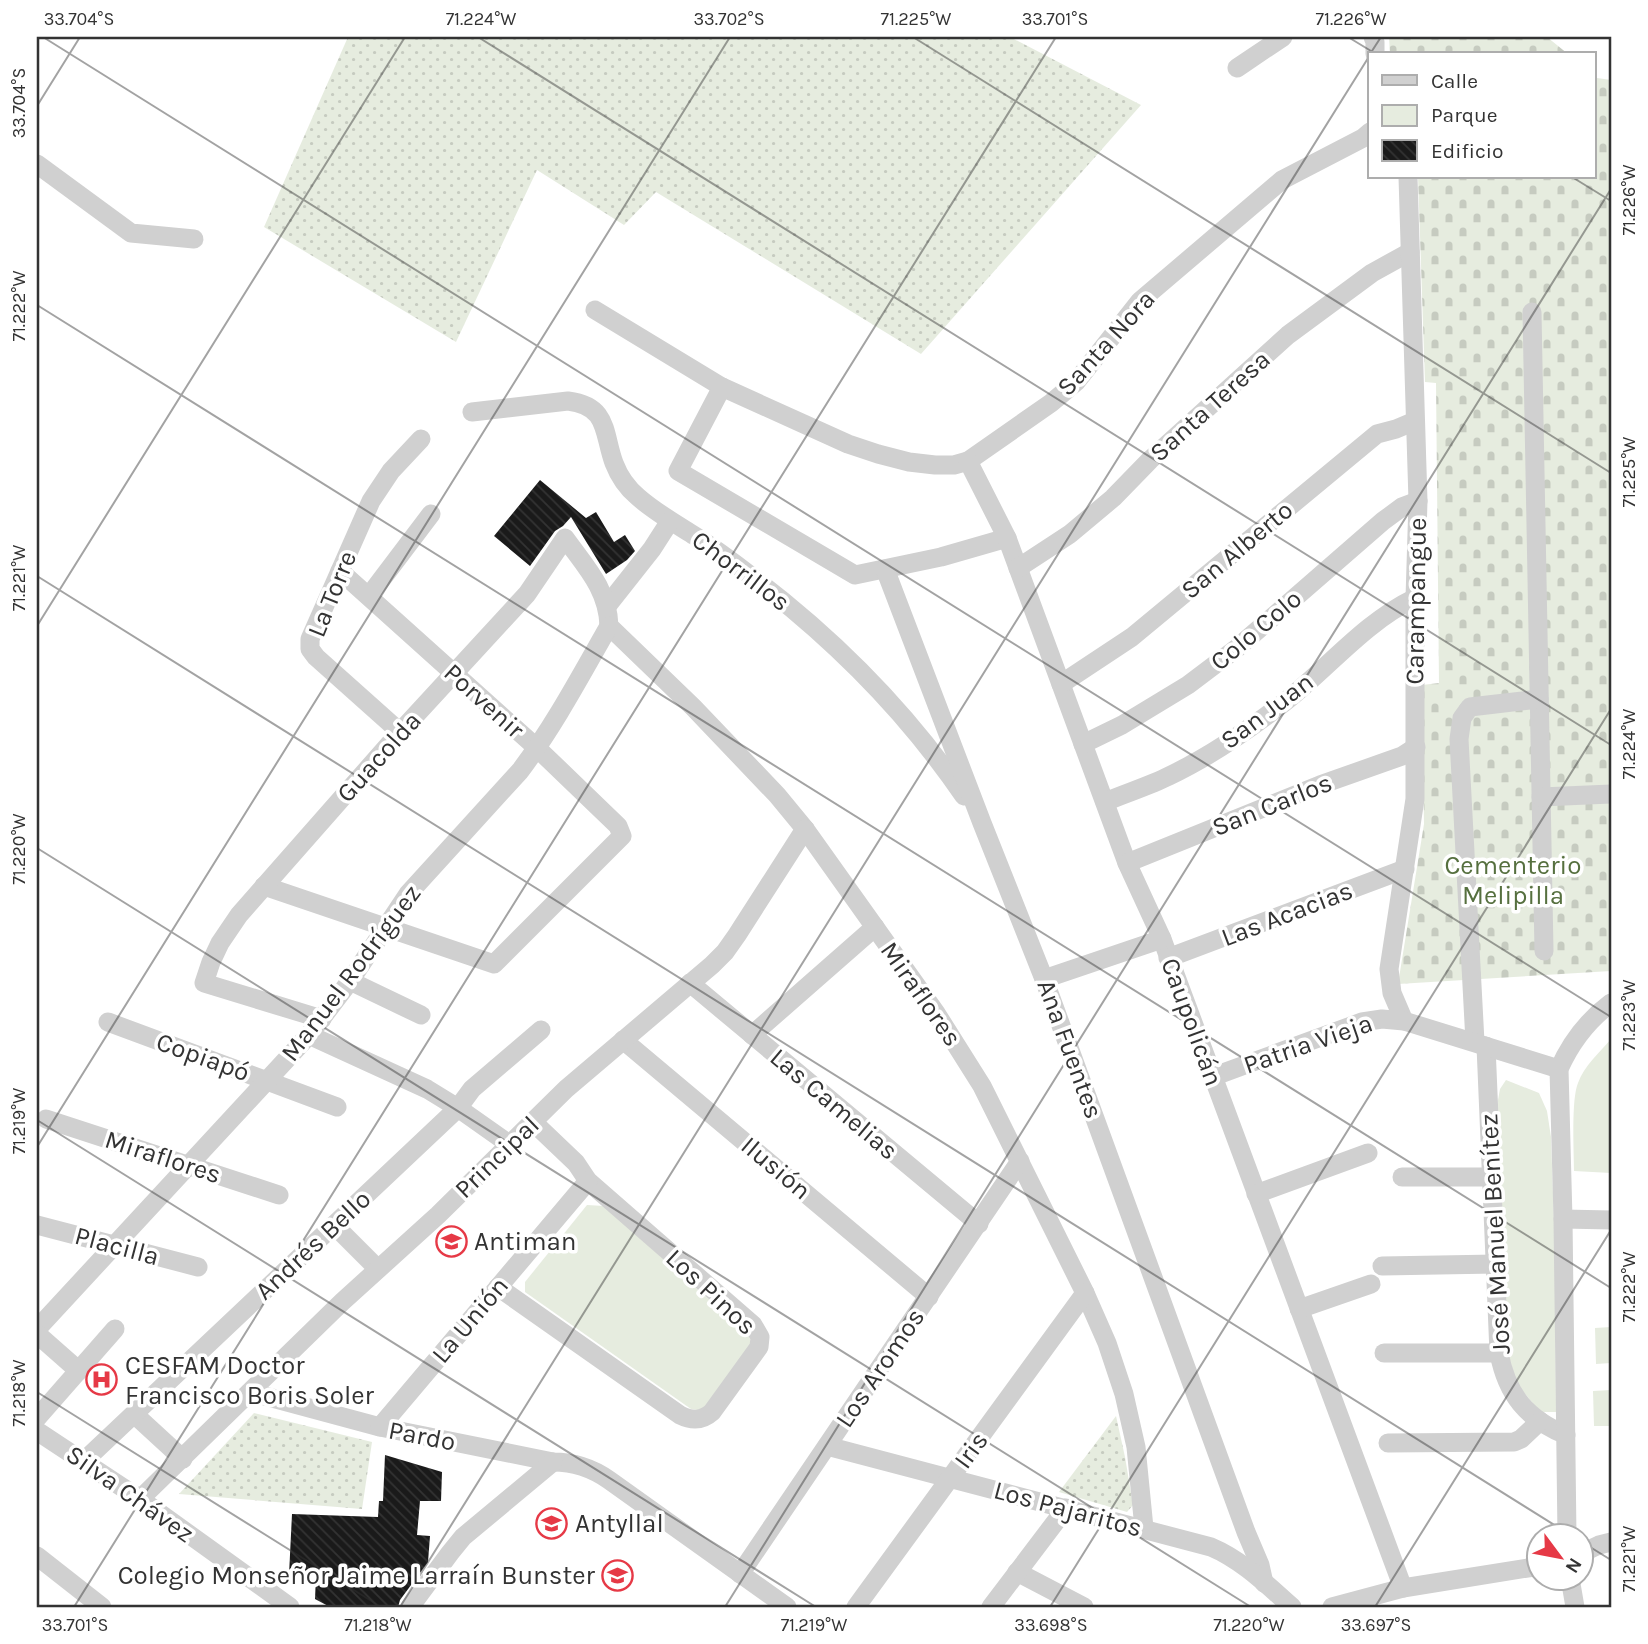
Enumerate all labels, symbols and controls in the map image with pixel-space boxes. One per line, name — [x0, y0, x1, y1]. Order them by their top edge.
text: 33.704°S — [44, 8, 114, 30]
text: 71.224°W — [446, 8, 516, 30]
text: 33.702°S — [693, 8, 765, 30]
text: 71.225°W — [881, 8, 951, 30]
text: 33.701°S — [1022, 8, 1088, 30]
text: 71.226°W — [1315, 8, 1387, 30]
legend — [1368, 52, 1596, 178]
text: 33.704°S — [8, 68, 30, 138]
text: Calle — [1431, 69, 1478, 93]
text: Parque — [1431, 103, 1498, 127]
text: Edificio — [1431, 139, 1504, 163]
text: 71.226°W — [1618, 164, 1640, 236]
text: 71.222°W — [8, 270, 30, 342]
street label: Santa Nora — [1050, 284, 1162, 402]
street label: Santa Teresa — [1143, 344, 1277, 468]
text: 71.225°W — [1618, 437, 1640, 507]
street label: San Alberto — [1175, 494, 1299, 606]
street label: Carampangue — [1399, 517, 1433, 685]
street label: Chorrillos — [686, 524, 796, 618]
text: 71.221°W — [8, 545, 30, 611]
street label: La Torre — [301, 546, 363, 642]
street label: Colo Colo — [1204, 583, 1308, 677]
street label: Porvenir — [437, 657, 531, 745]
street label: San Juan — [1214, 666, 1320, 756]
street label: Guacolda — [330, 705, 428, 809]
text: 71.224°W — [1618, 709, 1640, 779]
street label: San Carlos — [1207, 767, 1337, 843]
text: 71.220°W — [8, 813, 30, 885]
park label: Cementerio Melipilla — [1444, 850, 1582, 911]
street label: Las Acacias — [1217, 875, 1357, 953]
street label: Manuel Rodríguez — [274, 878, 428, 1068]
street label: Miraflores — [874, 936, 968, 1052]
street label: Caupolicán — [1155, 954, 1229, 1090]
street label: Ana Fuentes — [1031, 975, 1109, 1123]
text: 71.223°W — [1618, 979, 1640, 1051]
street label: Patria Vieja — [1239, 1007, 1377, 1081]
street label: Copiapó — [152, 1026, 254, 1088]
street label: Las Camelias — [764, 1042, 904, 1166]
text: 71.219°W — [8, 1088, 30, 1154]
street label: Principal — [448, 1109, 546, 1205]
street label: José Manuel Benítez — [1473, 1113, 1517, 1355]
street label: Miraflores — [101, 1124, 225, 1190]
street label: Ilusión — [735, 1130, 817, 1206]
street label: Andrés Bello — [249, 1184, 377, 1306]
street label: Placilla — [71, 1220, 163, 1272]
school or university icon: Antiman — [434, 1224, 468, 1258]
place label: Antiman — [474, 1226, 576, 1257]
street label: Los Pinos — [660, 1243, 762, 1341]
text: 71.222°W — [1618, 1251, 1640, 1323]
street label: La Unión — [425, 1271, 515, 1369]
street label: Los Aromos — [829, 1303, 931, 1433]
place label: CESFAM Doctor Francisco Boris Soler — [125, 1350, 375, 1411]
text: 71.218°W — [8, 1359, 30, 1427]
hospital icon: CESFAM Doctor Francisco Boris Soler — [85, 1363, 119, 1397]
street label: Pardo — [386, 1414, 458, 1458]
street label: Iris — [947, 1425, 995, 1475]
street label: Silva Chávez — [60, 1439, 200, 1549]
street label: Los Pajaritos — [990, 1474, 1146, 1544]
school or university icon: Antyllal — [535, 1506, 569, 1540]
place label: Antyllal — [575, 1508, 664, 1539]
north arrow — [1526, 1522, 1596, 1592]
text: 71.221°W — [1618, 1526, 1640, 1592]
text: N — [1561, 1554, 1587, 1577]
school or university icon: Colegio Monseñor Jaime Larraín Bunster — [601, 1558, 635, 1592]
place label: Colegio Monseñor Jaime Larraín Bunster — [118, 1560, 596, 1591]
text: 33.701°S — [42, 1614, 108, 1636]
text: 71.218°W — [344, 1614, 412, 1636]
text: 71.219°W — [781, 1614, 847, 1636]
text: 33.698°S — [1014, 1614, 1088, 1636]
text: 71.220°W — [1213, 1614, 1285, 1636]
text: 33.697°S — [1341, 1614, 1411, 1636]

